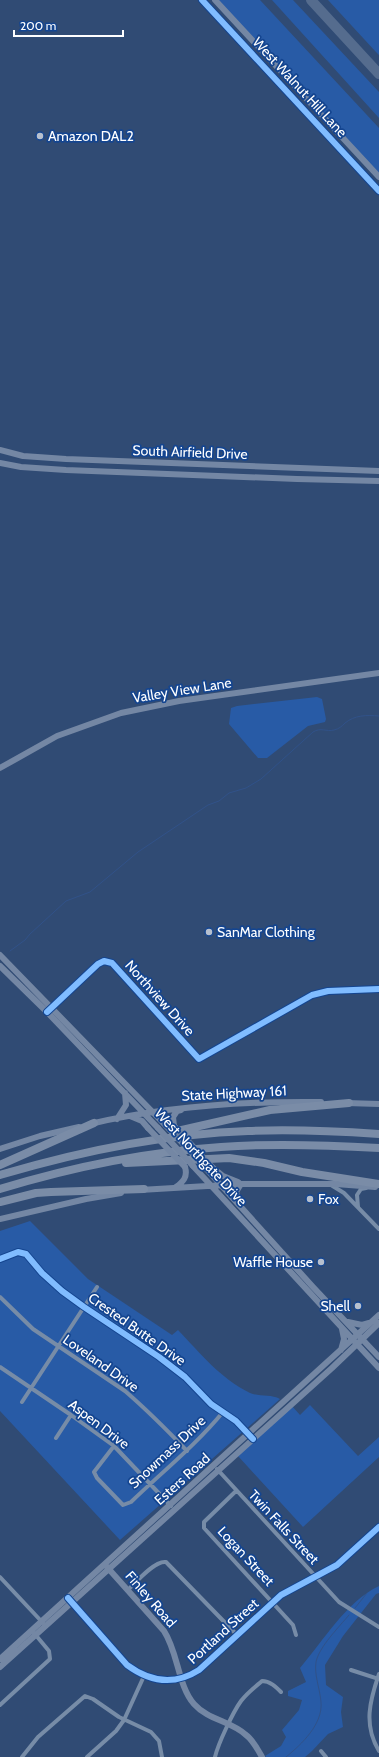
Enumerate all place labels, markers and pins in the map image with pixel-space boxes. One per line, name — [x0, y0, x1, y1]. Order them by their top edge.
place label: Amazon DAL2 — [48, 127, 134, 145]
marker: Amazon DAL2 — [35, 131, 45, 141]
place label: SanMar Clothing — [217, 923, 316, 941]
marker: SanMar Clothing — [204, 927, 214, 937]
place label: Fox — [318, 1190, 339, 1208]
marker: Fox — [305, 1194, 315, 1204]
place label: Waffle House — [233, 1253, 313, 1271]
marker: Waffle House — [316, 1257, 326, 1267]
place label: Shell — [321, 1297, 351, 1315]
marker: Shell — [353, 1301, 363, 1311]

